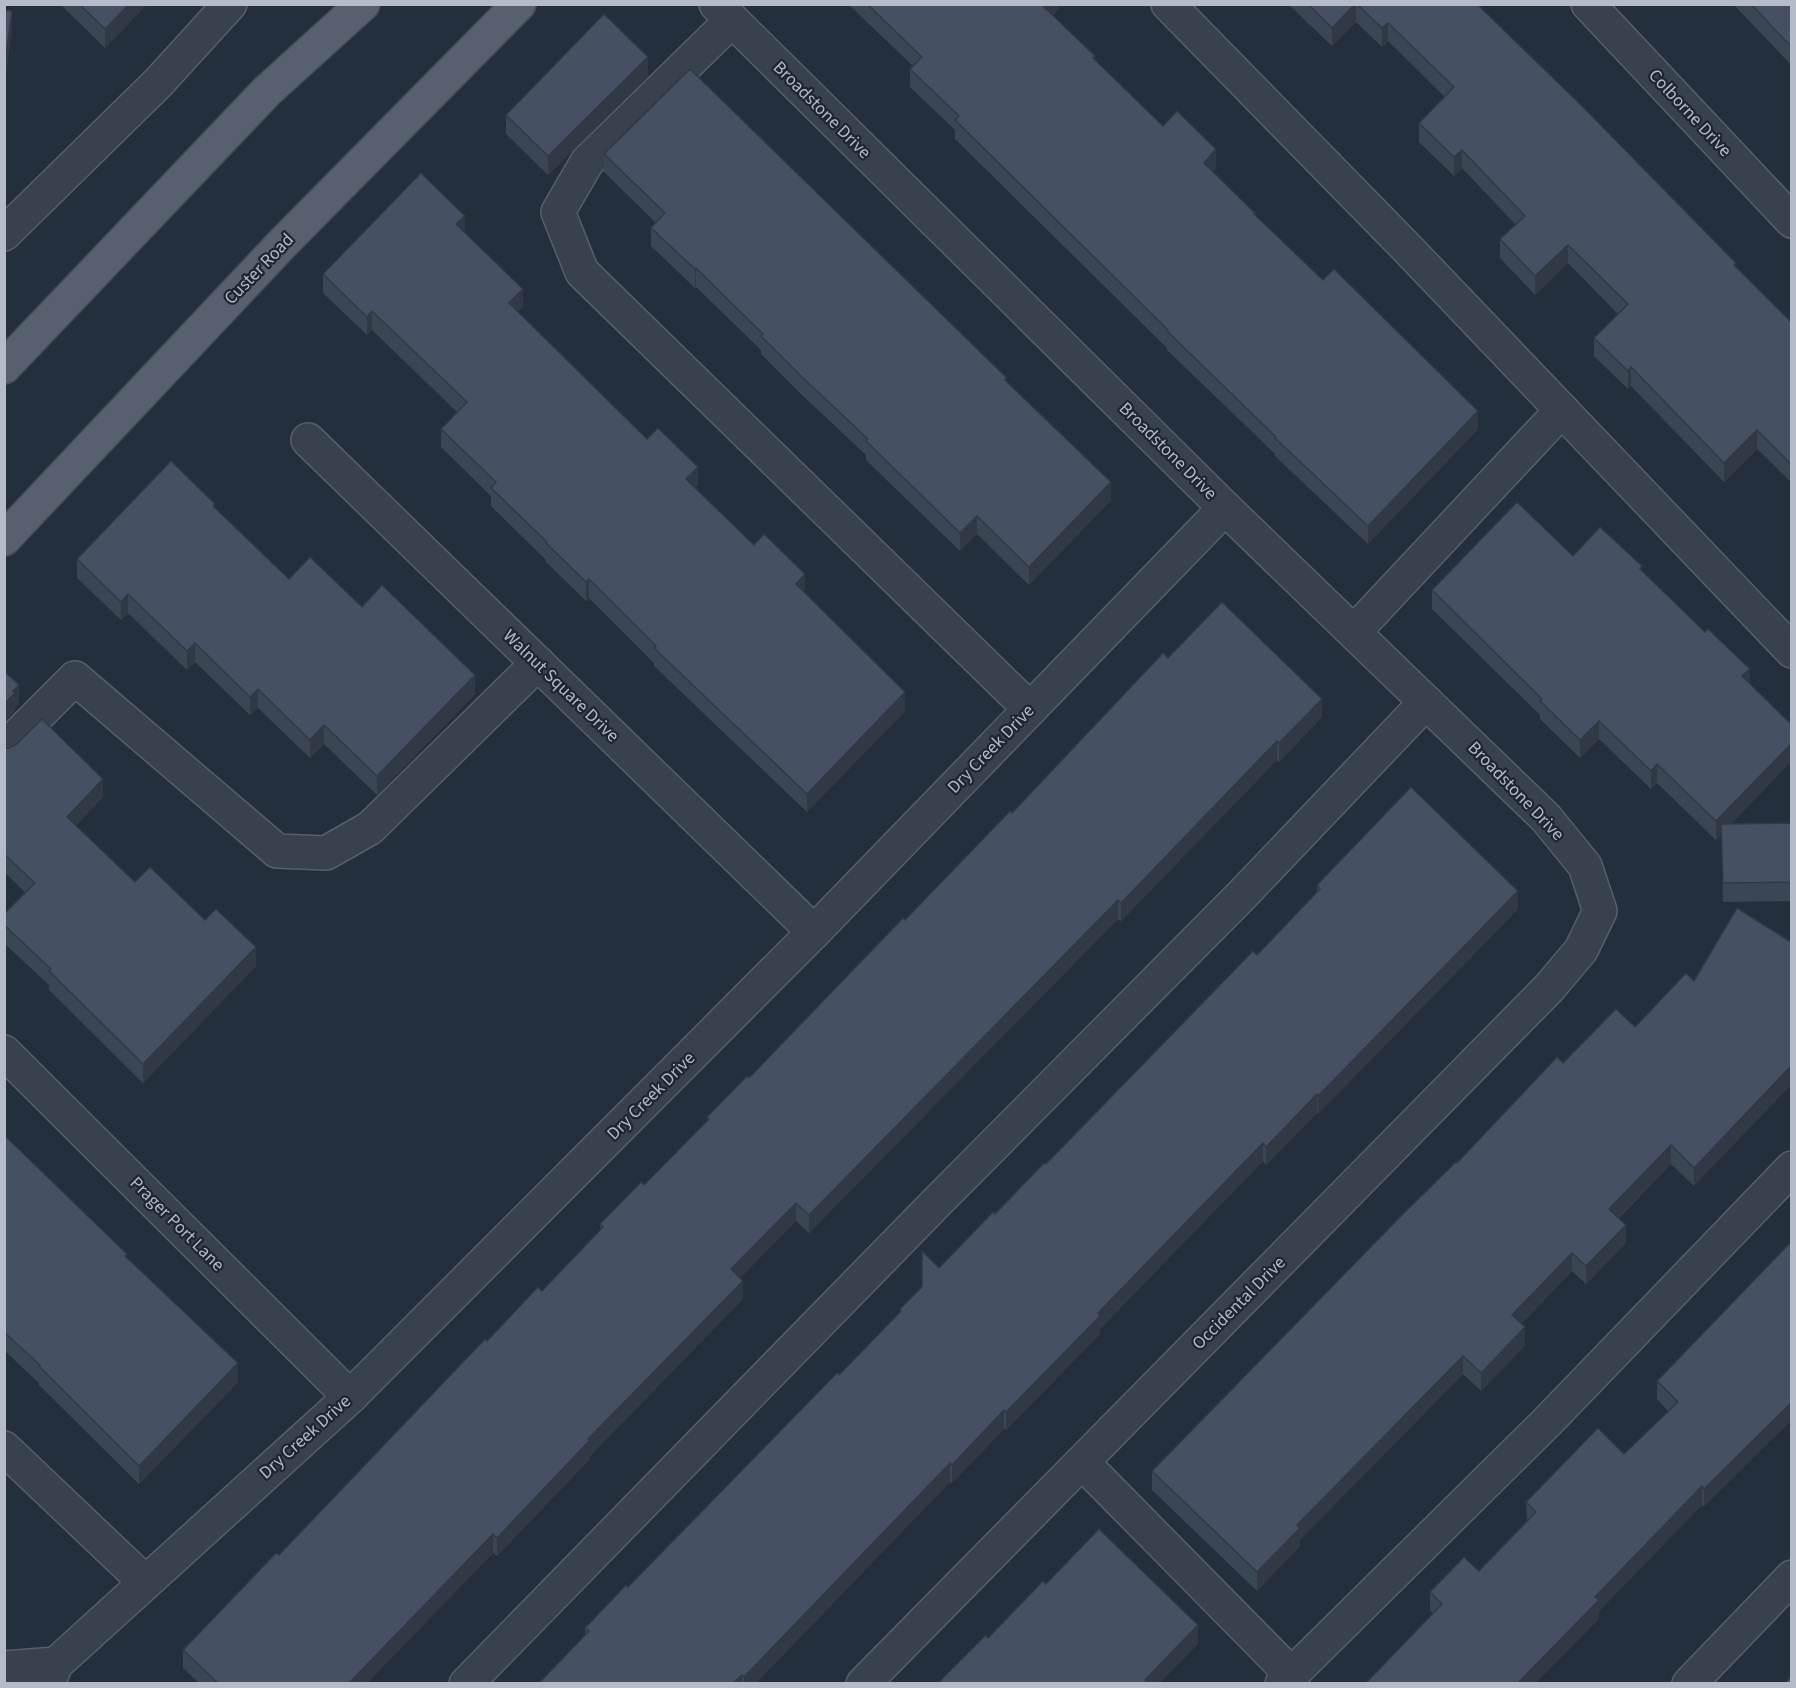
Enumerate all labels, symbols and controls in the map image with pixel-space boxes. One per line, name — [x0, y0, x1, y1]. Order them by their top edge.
street label: Broadstone Drive — [767, 55, 877, 165]
street label: Colborne Drive — [1643, 64, 1737, 163]
street label: Custer Road — [219, 228, 299, 310]
street label: Broadstone Drive — [1113, 396, 1223, 506]
street label: Walnut Square Drive — [497, 624, 625, 748]
street label: Dry Creek Drive — [942, 699, 1040, 799]
street label: Broadstone Drive — [1462, 736, 1570, 846]
street label: Dry Creek Drive — [601, 1046, 701, 1146]
street label: Prager Port Lane — [124, 1171, 230, 1277]
street label: Occidental Drive — [1187, 1251, 1291, 1355]
street label: Dry Creek Drive — [254, 1389, 356, 1485]

